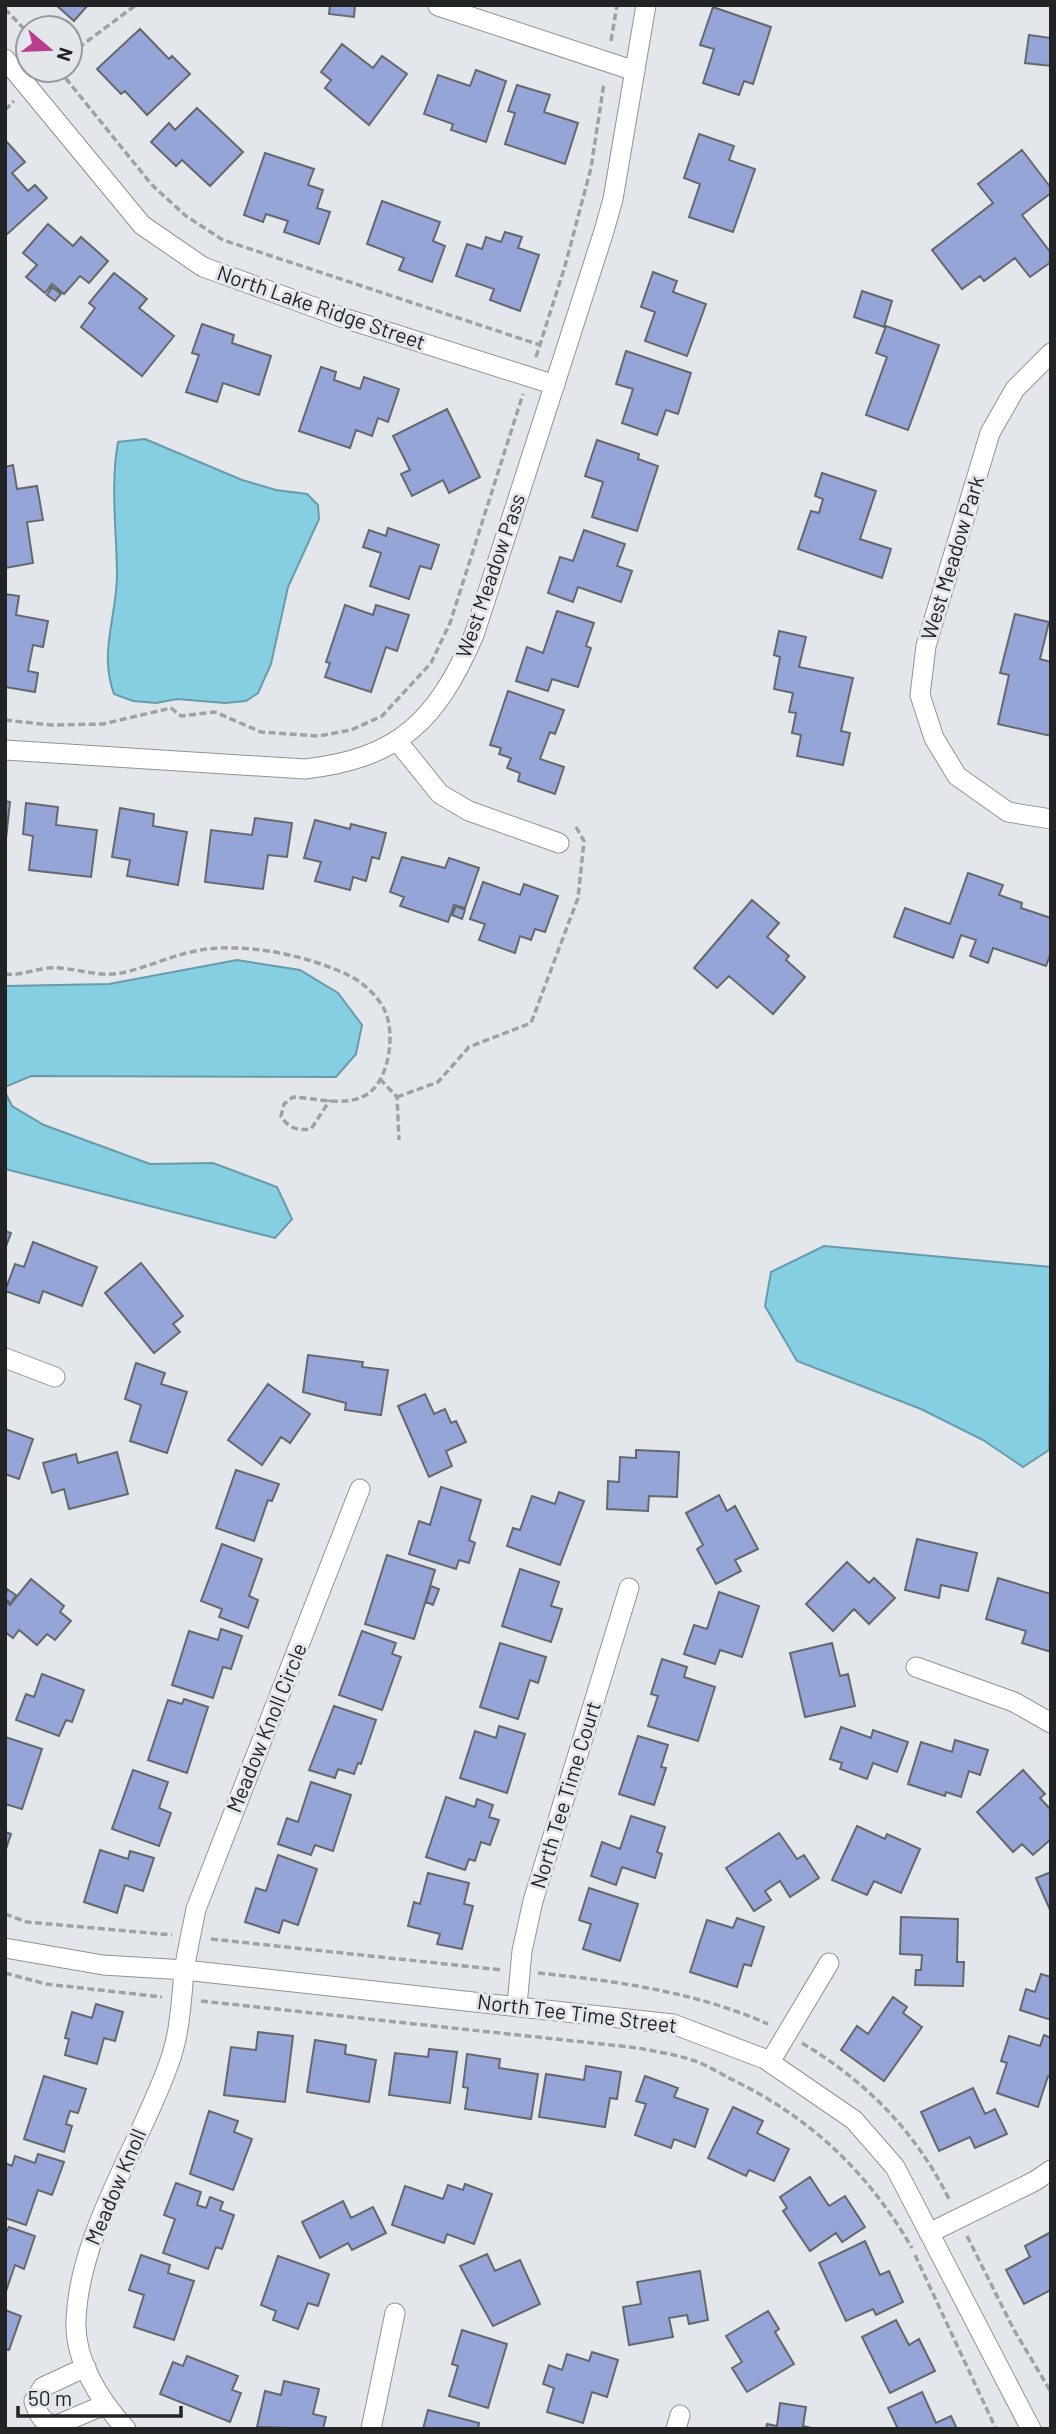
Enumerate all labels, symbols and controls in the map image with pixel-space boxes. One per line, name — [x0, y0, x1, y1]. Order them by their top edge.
north arrow — [14, 14, 84, 84]
text: N — [53, 45, 78, 64]
street label: North Lake Ridge Street — [214, 259, 429, 354]
street label: West Meadow Park — [915, 472, 988, 643]
street label: West Meadow Pass — [450, 490, 529, 661]
street label: Meadow Knoll Circle — [220, 1639, 311, 1816]
street label: North Tee Time Court — [524, 1698, 605, 1891]
street label: North Tee Time Street — [476, 1988, 678, 2037]
street label: Meadow Knoll — [79, 2125, 150, 2248]
scale bar — [18, 2374, 180, 2418]
text: 50 m — [28, 2385, 72, 2410]

